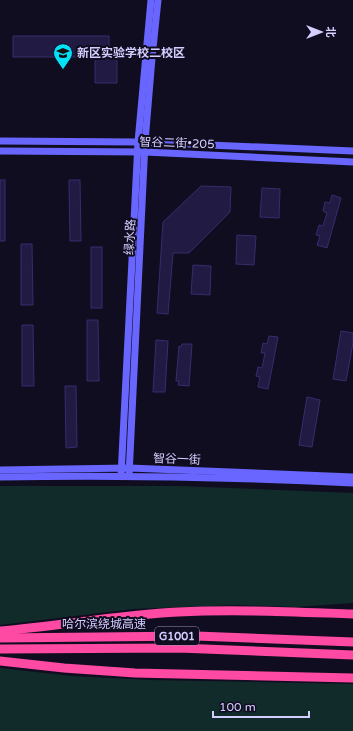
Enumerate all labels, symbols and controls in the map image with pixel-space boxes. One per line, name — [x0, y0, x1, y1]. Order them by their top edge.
north arrow — [301, 12, 341, 52]
text: 北 — [324, 27, 337, 38]
school or university icon: 新区实验学校二校区 — [52, 42, 74, 70]
place label: 新区实验学校二校区 — [77, 46, 185, 60]
street label: 智谷二街•205 — [139, 135, 215, 151]
street label: 绿水路 — [122, 219, 138, 255]
street label: 智谷一街 — [153, 451, 201, 467]
street label: 哈尔滨绕城高速 — [62, 617, 146, 631]
road number: G1001 — [155, 627, 199, 645]
scale bar — [213, 693, 309, 719]
text: 100 m — [219, 700, 256, 714]

